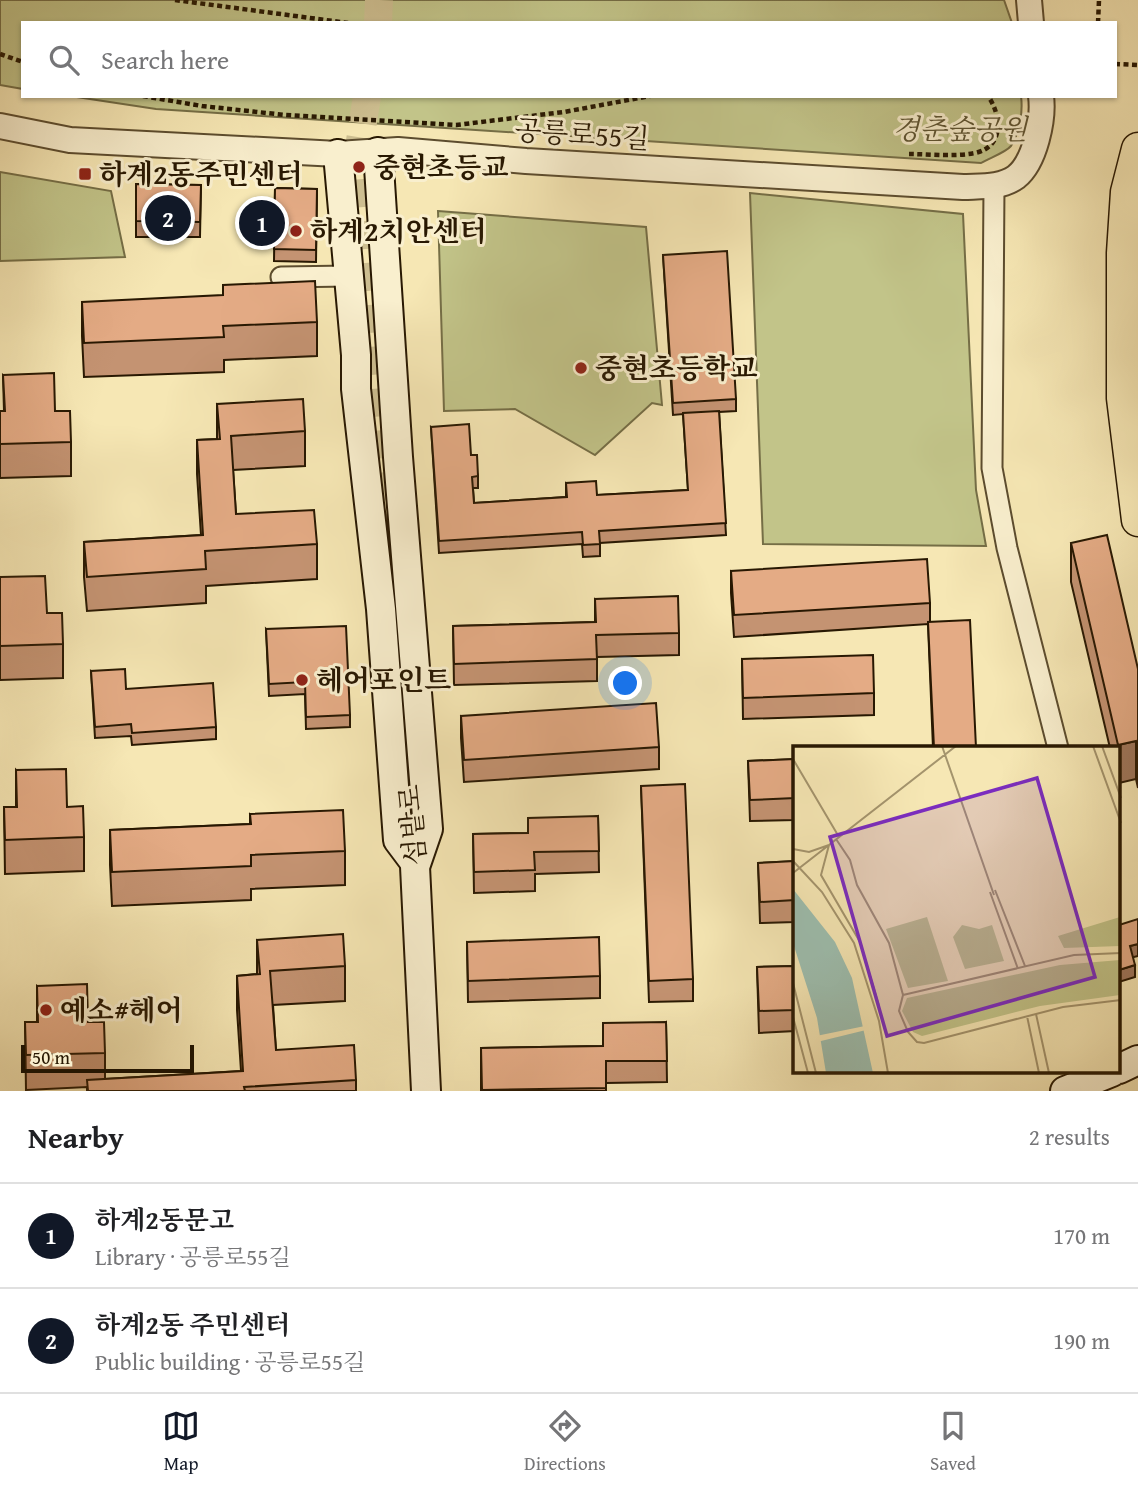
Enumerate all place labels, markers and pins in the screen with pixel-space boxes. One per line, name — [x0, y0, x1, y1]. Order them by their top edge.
place label: 중현초등교 — [373, 146, 508, 187]
place label: 하계2동주민센터 — [99, 153, 303, 194]
marker: 중현초등교 — [351, 159, 367, 175]
marker: 하계2동주민센터 — [77, 166, 93, 182]
pin: 2 — [145, 192, 191, 244]
pin: 1 — [239, 197, 285, 249]
place label: 하계2치안센터 — [310, 210, 487, 251]
marker: 하계2치안센터 — [288, 223, 304, 239]
place label: 중현초등학교 — [595, 347, 757, 388]
marker: 중현초등학교 — [573, 360, 589, 376]
place label: 헤어포인트 — [316, 659, 451, 700]
marker: 헤어포인트 — [294, 672, 310, 688]
place label: 예소#헤어 — [60, 989, 183, 1030]
marker: 예소#헤어 — [38, 1002, 54, 1018]

